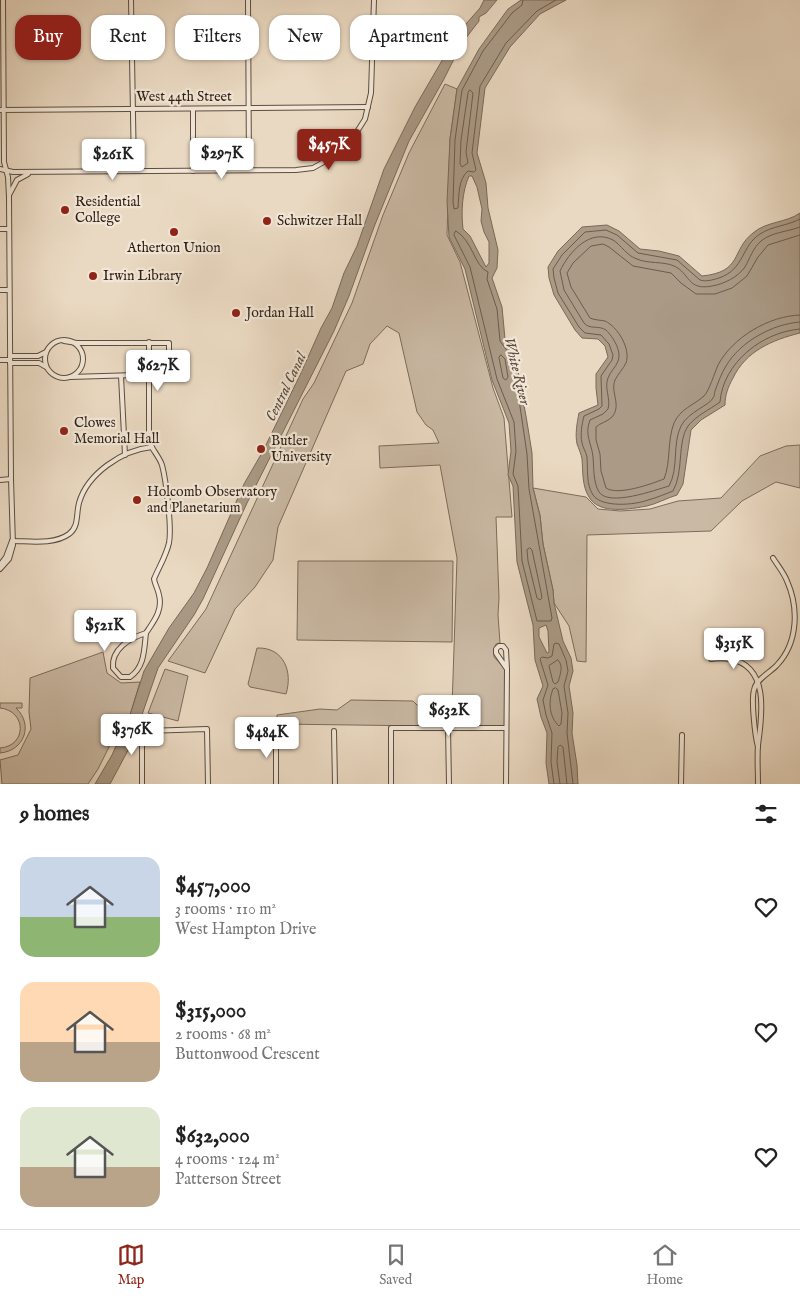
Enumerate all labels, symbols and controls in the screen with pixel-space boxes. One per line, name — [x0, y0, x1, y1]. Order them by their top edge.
chip: Buy — [15, 15, 81, 60]
chip: Rent — [91, 15, 165, 60]
chip: Filters — [175, 15, 259, 60]
chip: New — [269, 15, 340, 60]
chip: Apartment — [350, 15, 467, 60]
street label: West 44th Street — [136, 88, 232, 106]
pin: $457K — [294, 128, 364, 171]
text: $457K — [308, 135, 350, 155]
pin: $261K — [78, 138, 148, 181]
pin: $297K — [187, 138, 257, 180]
text: $297K — [201, 144, 243, 164]
text: $261K — [93, 145, 133, 165]
place label: Residential College — [75, 193, 141, 227]
marker: Residential College — [59, 204, 71, 216]
place label: Schwitzer Hall — [277, 212, 362, 230]
marker: Schwitzer Hall — [261, 215, 273, 227]
marker: Atherton Union — [168, 226, 180, 238]
place label: Atherton Union — [126, 239, 221, 257]
place label: Irwin Library — [103, 267, 182, 285]
marker: Irwin Library — [87, 270, 99, 282]
place label: Jordan Hall — [244, 304, 314, 322]
marker: Jordan Hall — [230, 307, 242, 319]
water label: White River — [499, 335, 535, 408]
water label: Central Canal — [261, 348, 311, 424]
pin: $627K — [123, 350, 193, 392]
text: $627K — [137, 356, 179, 376]
place label: Clowes Memorial Hall — [74, 414, 159, 448]
marker: Clowes Memorial Hall — [58, 425, 70, 437]
place label: Butler University — [271, 432, 332, 466]
marker: Butler University — [255, 443, 267, 455]
place label: Holcomb Observatory and Planetarium — [147, 483, 277, 517]
marker: Holcomb Observatory and Planetarium — [131, 494, 143, 506]
pin: $521K — [70, 610, 140, 652]
text: $521K — [85, 616, 125, 636]
pin: $315K — [699, 628, 769, 670]
text: $315K — [715, 634, 753, 654]
pin: $632K — [414, 694, 484, 737]
text: $632K — [429, 701, 469, 721]
pin: $376K — [97, 714, 167, 756]
pin: $484K — [232, 716, 302, 759]
text: $376K — [112, 720, 152, 740]
text: $484K — [246, 723, 288, 743]
icon: filters — [752, 800, 780, 828]
text: 9 homes — [20, 801, 89, 828]
text: $457,000 — [175, 873, 251, 900]
icon: home — [60, 877, 120, 937]
icon: heart — [752, 893, 780, 921]
text: 3 rooms · 110 m² — [175, 900, 276, 920]
text: West Hampton Drive — [175, 920, 316, 940]
text: $315,000 — [175, 998, 246, 1025]
icon: home — [60, 1002, 120, 1062]
icon: heart — [752, 1018, 780, 1046]
text: 2 rooms · 68 m² — [175, 1025, 271, 1045]
text: Buttonwood Crescent — [175, 1045, 320, 1065]
text: $632,000 — [175, 1123, 250, 1150]
icon: home — [60, 1127, 120, 1187]
icon: heart — [752, 1143, 780, 1171]
text: 4 rooms · 124 m² — [175, 1150, 280, 1170]
text: Patterson Street — [175, 1170, 281, 1190]
tab: Map — [117, 1241, 145, 1289]
tab: Saved — [379, 1241, 412, 1289]
tab: Home — [646, 1241, 683, 1289]

